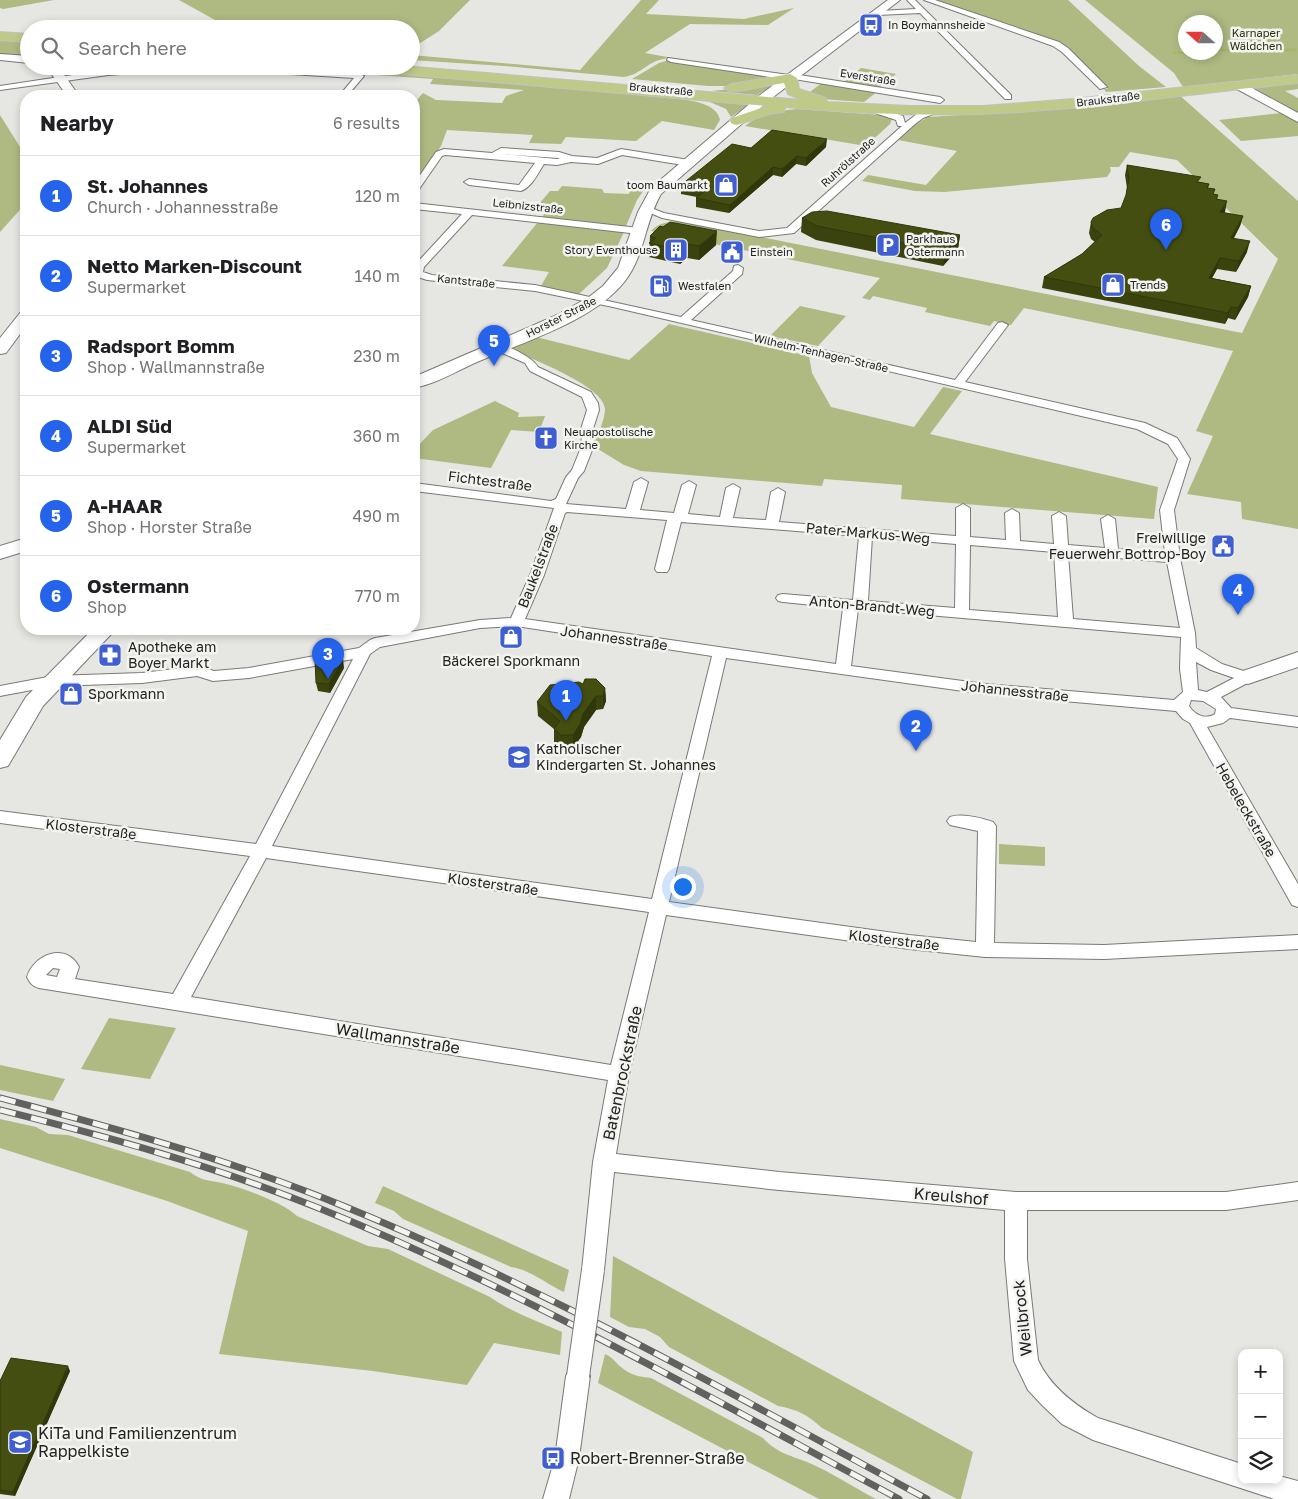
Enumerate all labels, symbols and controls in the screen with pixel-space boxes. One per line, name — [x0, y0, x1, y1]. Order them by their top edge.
bus stop icon: In Boymannsheide — [858, 12, 884, 38]
north arrow — [1178, 15, 1223, 60]
place label: In Boymannsheide — [888, 18, 985, 31]
search box — [20, 20, 420, 75]
park label: Karnaper Wäldchen — [1230, 26, 1282, 52]
icon: search — [38, 34, 66, 62]
text: Search here — [78, 36, 187, 59]
street label: Everstraße — [839, 66, 897, 87]
street label: Braukstraße — [629, 79, 694, 98]
street label: Braukstraße — [1075, 88, 1141, 109]
text: Nearby — [40, 110, 114, 136]
text: 6 results — [333, 113, 400, 133]
street label: Ruhrölstraße — [818, 134, 877, 189]
shop icon: toom Baumarkt — [713, 172, 739, 198]
text: St. Johannes — [87, 174, 208, 197]
place label: toom Baumarkt — [627, 178, 708, 191]
text: 1 — [52, 186, 60, 206]
text: 120 m — [355, 186, 400, 206]
street label: Leibnizstraße — [492, 195, 564, 216]
text: Church · Johannesstraße — [87, 197, 278, 217]
pin: 6 — [1150, 209, 1182, 250]
parking icon: Parkhaus Ostermann — [875, 232, 901, 258]
place label: Parkhaus Ostermann — [906, 232, 965, 258]
building icon: Story Eventhouse — [663, 237, 689, 263]
public building icon: Einstein — [719, 239, 745, 265]
place label: Story Eventhouse — [564, 243, 658, 256]
place label: Einstein — [750, 245, 793, 258]
text: Netto Marken-Discount — [87, 254, 302, 277]
text: 2 — [51, 266, 61, 286]
text: 140 m — [354, 266, 400, 286]
street label: Kantstraße — [436, 271, 496, 290]
shop icon: Trends — [1100, 272, 1126, 298]
fuel station icon: Westfalen — [648, 273, 674, 299]
text: Supermarket — [87, 277, 186, 297]
place label: Trends — [1130, 278, 1166, 291]
place label: Westfalen — [678, 279, 731, 292]
street label: Horster Straße — [523, 293, 598, 340]
pin: 5 — [478, 325, 510, 366]
street label: Wilhelm-Tenhagen-Straße — [753, 331, 890, 374]
text: Radsport Bomm — [87, 334, 235, 357]
text: 3 — [51, 346, 61, 366]
text: 230 m — [353, 346, 400, 366]
text: Shop · Wallmannstraße — [87, 357, 265, 377]
text: ALDI Süd — [87, 414, 172, 437]
church icon: Neuapostolische Kirche — [533, 425, 559, 451]
place label: Neuapostolische Kirche — [564, 425, 653, 451]
text: 4 — [51, 426, 61, 446]
text: 360 m — [353, 426, 400, 446]
text: Supermarket — [87, 437, 186, 457]
street label: Fichtestraße — [447, 467, 533, 494]
text: A-HAAR — [87, 494, 163, 517]
text: 5 — [51, 506, 61, 526]
text: 490 m — [352, 506, 400, 526]
text: Shop · Horster Straße — [87, 517, 252, 537]
street label: Pater-Markus-Weg — [805, 519, 931, 546]
street label: Baukelstraße — [514, 521, 561, 610]
place label: Freiwillige Feuerwehr Bottrop-Boy — [1049, 529, 1206, 562]
public building icon: Freiwillige Feuerwehr Bottrop-Boy — [1210, 533, 1236, 559]
text: Ostermann — [87, 574, 189, 597]
pin: 4 — [1222, 574, 1254, 615]
text: 6 — [51, 586, 61, 606]
text: 770 m — [355, 586, 400, 606]
street label: Anton-Brandt-Weg — [809, 592, 935, 619]
text: Shop — [87, 597, 127, 617]
street label: Johannesstraße — [559, 622, 669, 653]
shop icon: Bäckerei Sporkmann — [498, 624, 524, 650]
place label: Apotheke am Boyer Markt — [128, 638, 216, 671]
pin: 3 — [312, 638, 344, 679]
pharmacy icon: Apotheke am Boyer Markt — [97, 642, 123, 668]
place label: Bäckerei Sporkmann — [442, 652, 580, 669]
street label: Johannesstraße — [960, 676, 1070, 705]
pin: 1 — [550, 680, 582, 721]
shop icon: Sporkmann — [58, 681, 84, 707]
place label: Sporkmann — [88, 685, 165, 702]
pin: 2 — [900, 710, 932, 751]
place label: Katholischer Kindergarten St. Johannes — [536, 740, 716, 773]
school or university icon: Katholischer Kindergarten St. Johannes — [506, 744, 532, 770]
street label: Hebeleckstraße — [1213, 760, 1280, 860]
street label: Klosterstraße — [45, 815, 137, 843]
street label: Klosterstraße — [447, 869, 539, 898]
your location — [670, 874, 696, 900]
street label: Klosterstraße — [848, 926, 940, 954]
street label: Batenbrockstraße — [598, 1004, 646, 1142]
street label: Wallmannstraße — [334, 1018, 462, 1058]
street label: Kreulshof — [913, 1183, 989, 1209]
street label: Weilbrock — [1008, 1279, 1036, 1357]
map controls — [1238, 1349, 1283, 1484]
button: + — [1238, 1349, 1283, 1394]
button: − — [1238, 1394, 1283, 1439]
place label: KiTa und Familienzentrum Rappelkiste — [38, 1423, 237, 1461]
school or university icon: KiTa und Familienzentrum Rappelkiste — [7, 1429, 33, 1455]
button: layers — [1238, 1439, 1283, 1484]
bus stop icon: Robert-Brenner-Straße — [540, 1445, 566, 1471]
place label: Robert-Brenner-Straße — [570, 1448, 745, 1468]

